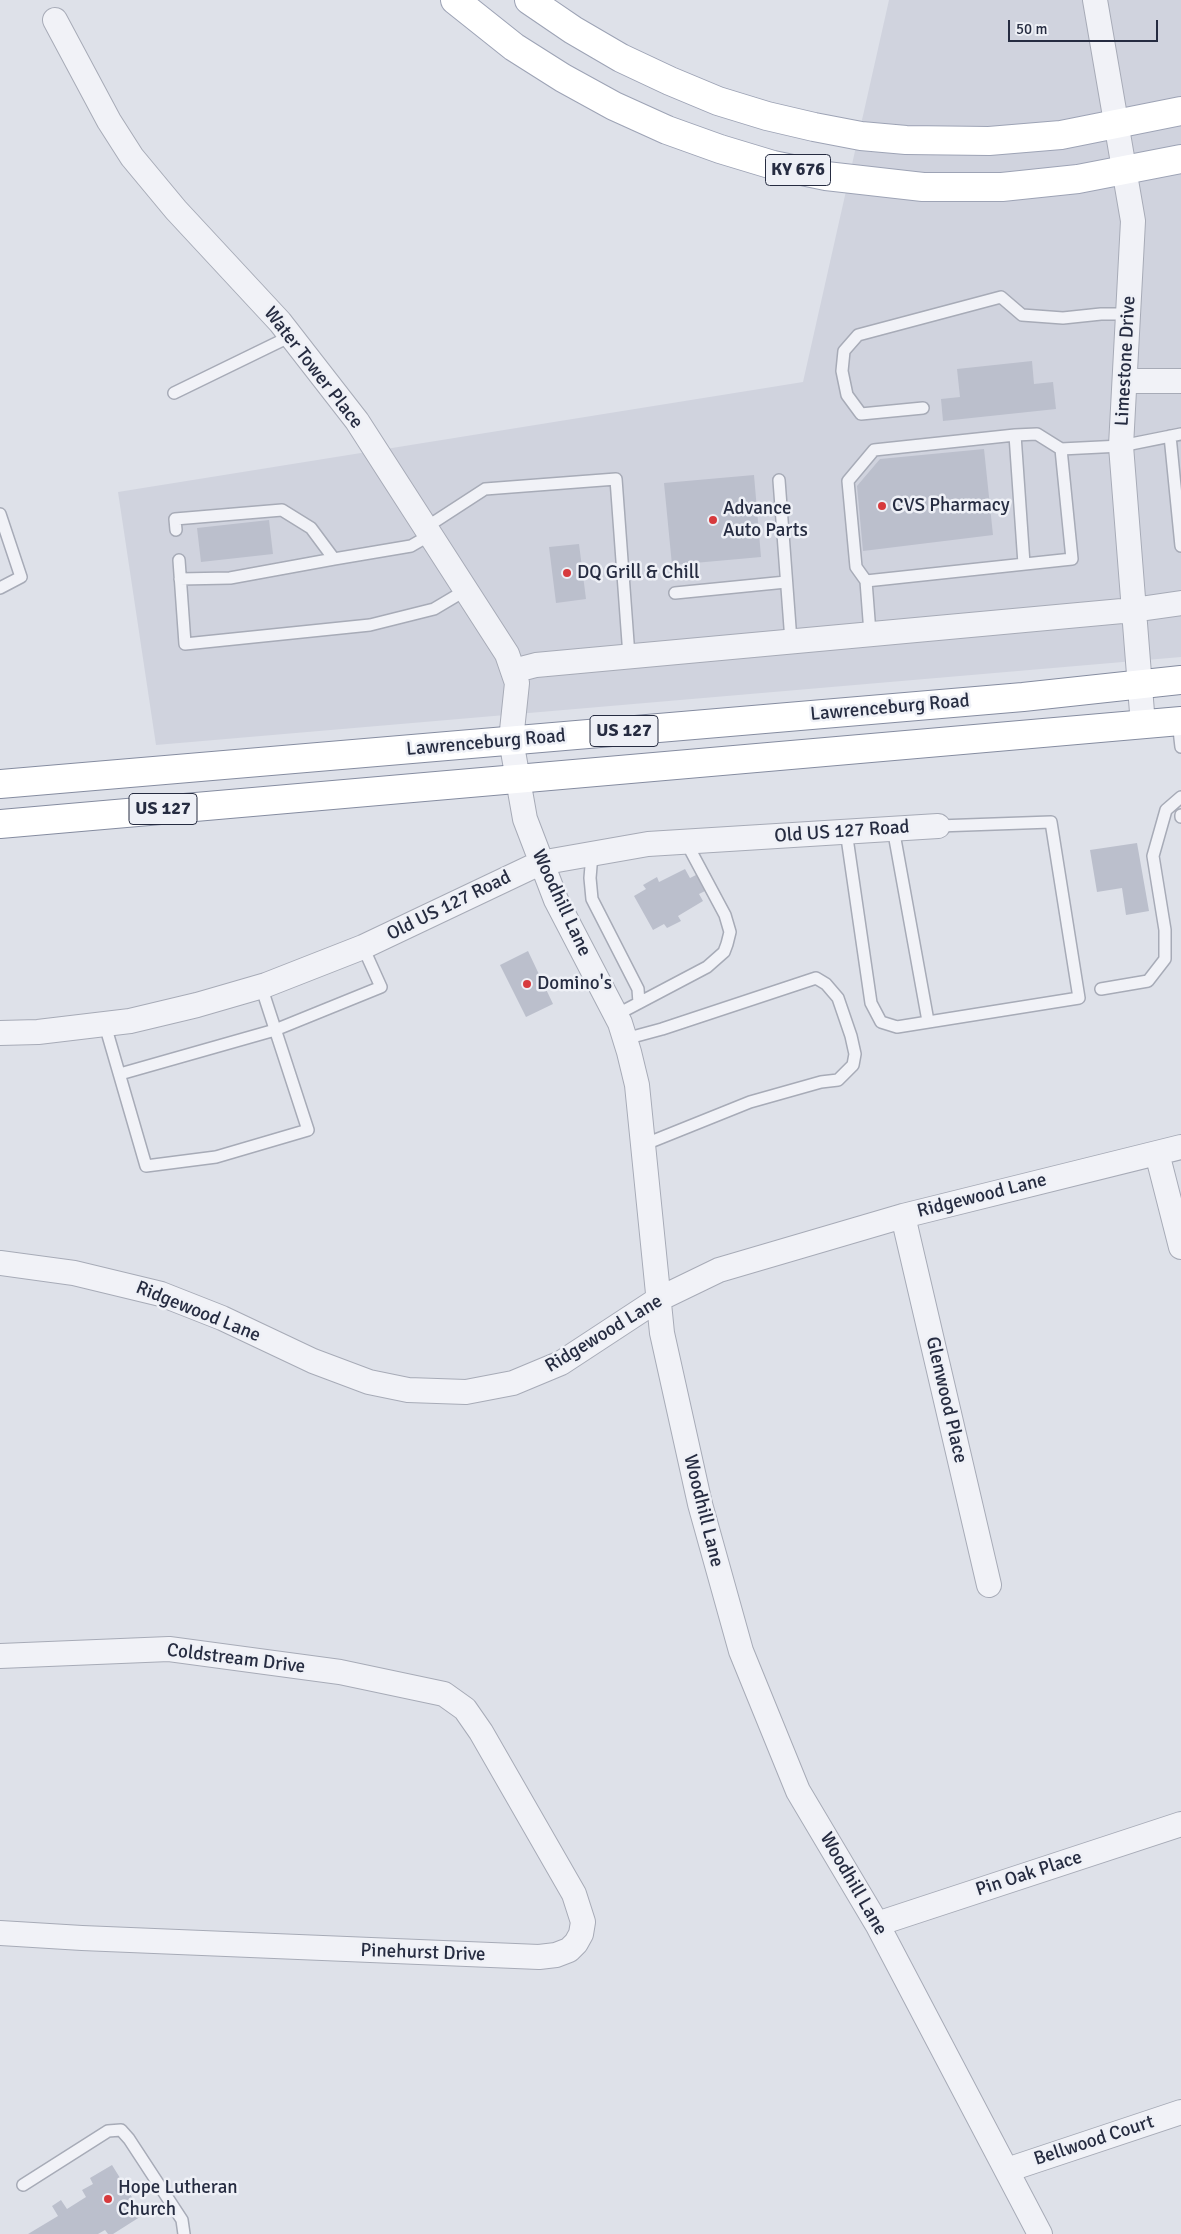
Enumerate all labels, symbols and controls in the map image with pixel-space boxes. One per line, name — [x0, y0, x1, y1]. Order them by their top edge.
scale bar — [1011, 10, 1161, 42]
text: 50 m — [1016, 20, 1047, 38]
road number: KY 676 — [766, 154, 830, 186]
street label: Limestone Drive — [1111, 295, 1141, 427]
street label: Water Tower Place — [258, 303, 368, 433]
place label: CVS Pharmacy — [892, 495, 1010, 517]
place label: Advance Auto Parts — [723, 498, 808, 542]
marker: CVS Pharmacy — [876, 500, 888, 512]
marker: Advance Auto Parts — [707, 514, 719, 526]
place label: DQ Grill & Chill — [577, 562, 700, 584]
marker: DQ Grill & Chill — [561, 567, 573, 579]
street label: Lawrenceburg Road — [809, 690, 971, 726]
road number: US 127 — [590, 716, 658, 746]
street label: Lawrenceburg Road — [405, 725, 567, 761]
road number: US 127 — [129, 794, 197, 824]
street label: Old US 127 Road — [774, 816, 910, 848]
street label: Woodhill Lane — [526, 846, 596, 960]
street label: Old US 127 Road — [383, 866, 515, 946]
place label: Domino's — [537, 973, 612, 995]
marker: Domino's — [521, 978, 533, 990]
street label: Ridgewood Lane — [915, 1169, 1049, 1223]
street label: Ridgewood Lane — [132, 1277, 264, 1347]
street label: Ridgewood Lane — [541, 1290, 667, 1378]
street label: Glenwood Place — [920, 1335, 972, 1465]
street label: Woodhill Lane — [678, 1452, 728, 1570]
street label: Coldstream Drive — [165, 1639, 307, 1679]
street label: Woodhill Lane — [814, 1828, 892, 1940]
street label: Pin Oak Place — [973, 1846, 1085, 1902]
street label: Pinehurst Drive — [360, 1939, 486, 1967]
street label: Bellwood Court — [1031, 2111, 1157, 2171]
place label: Hope Lutheran Church — [118, 2177, 238, 2221]
marker: Hope Lutheran Church — [102, 2193, 114, 2205]

